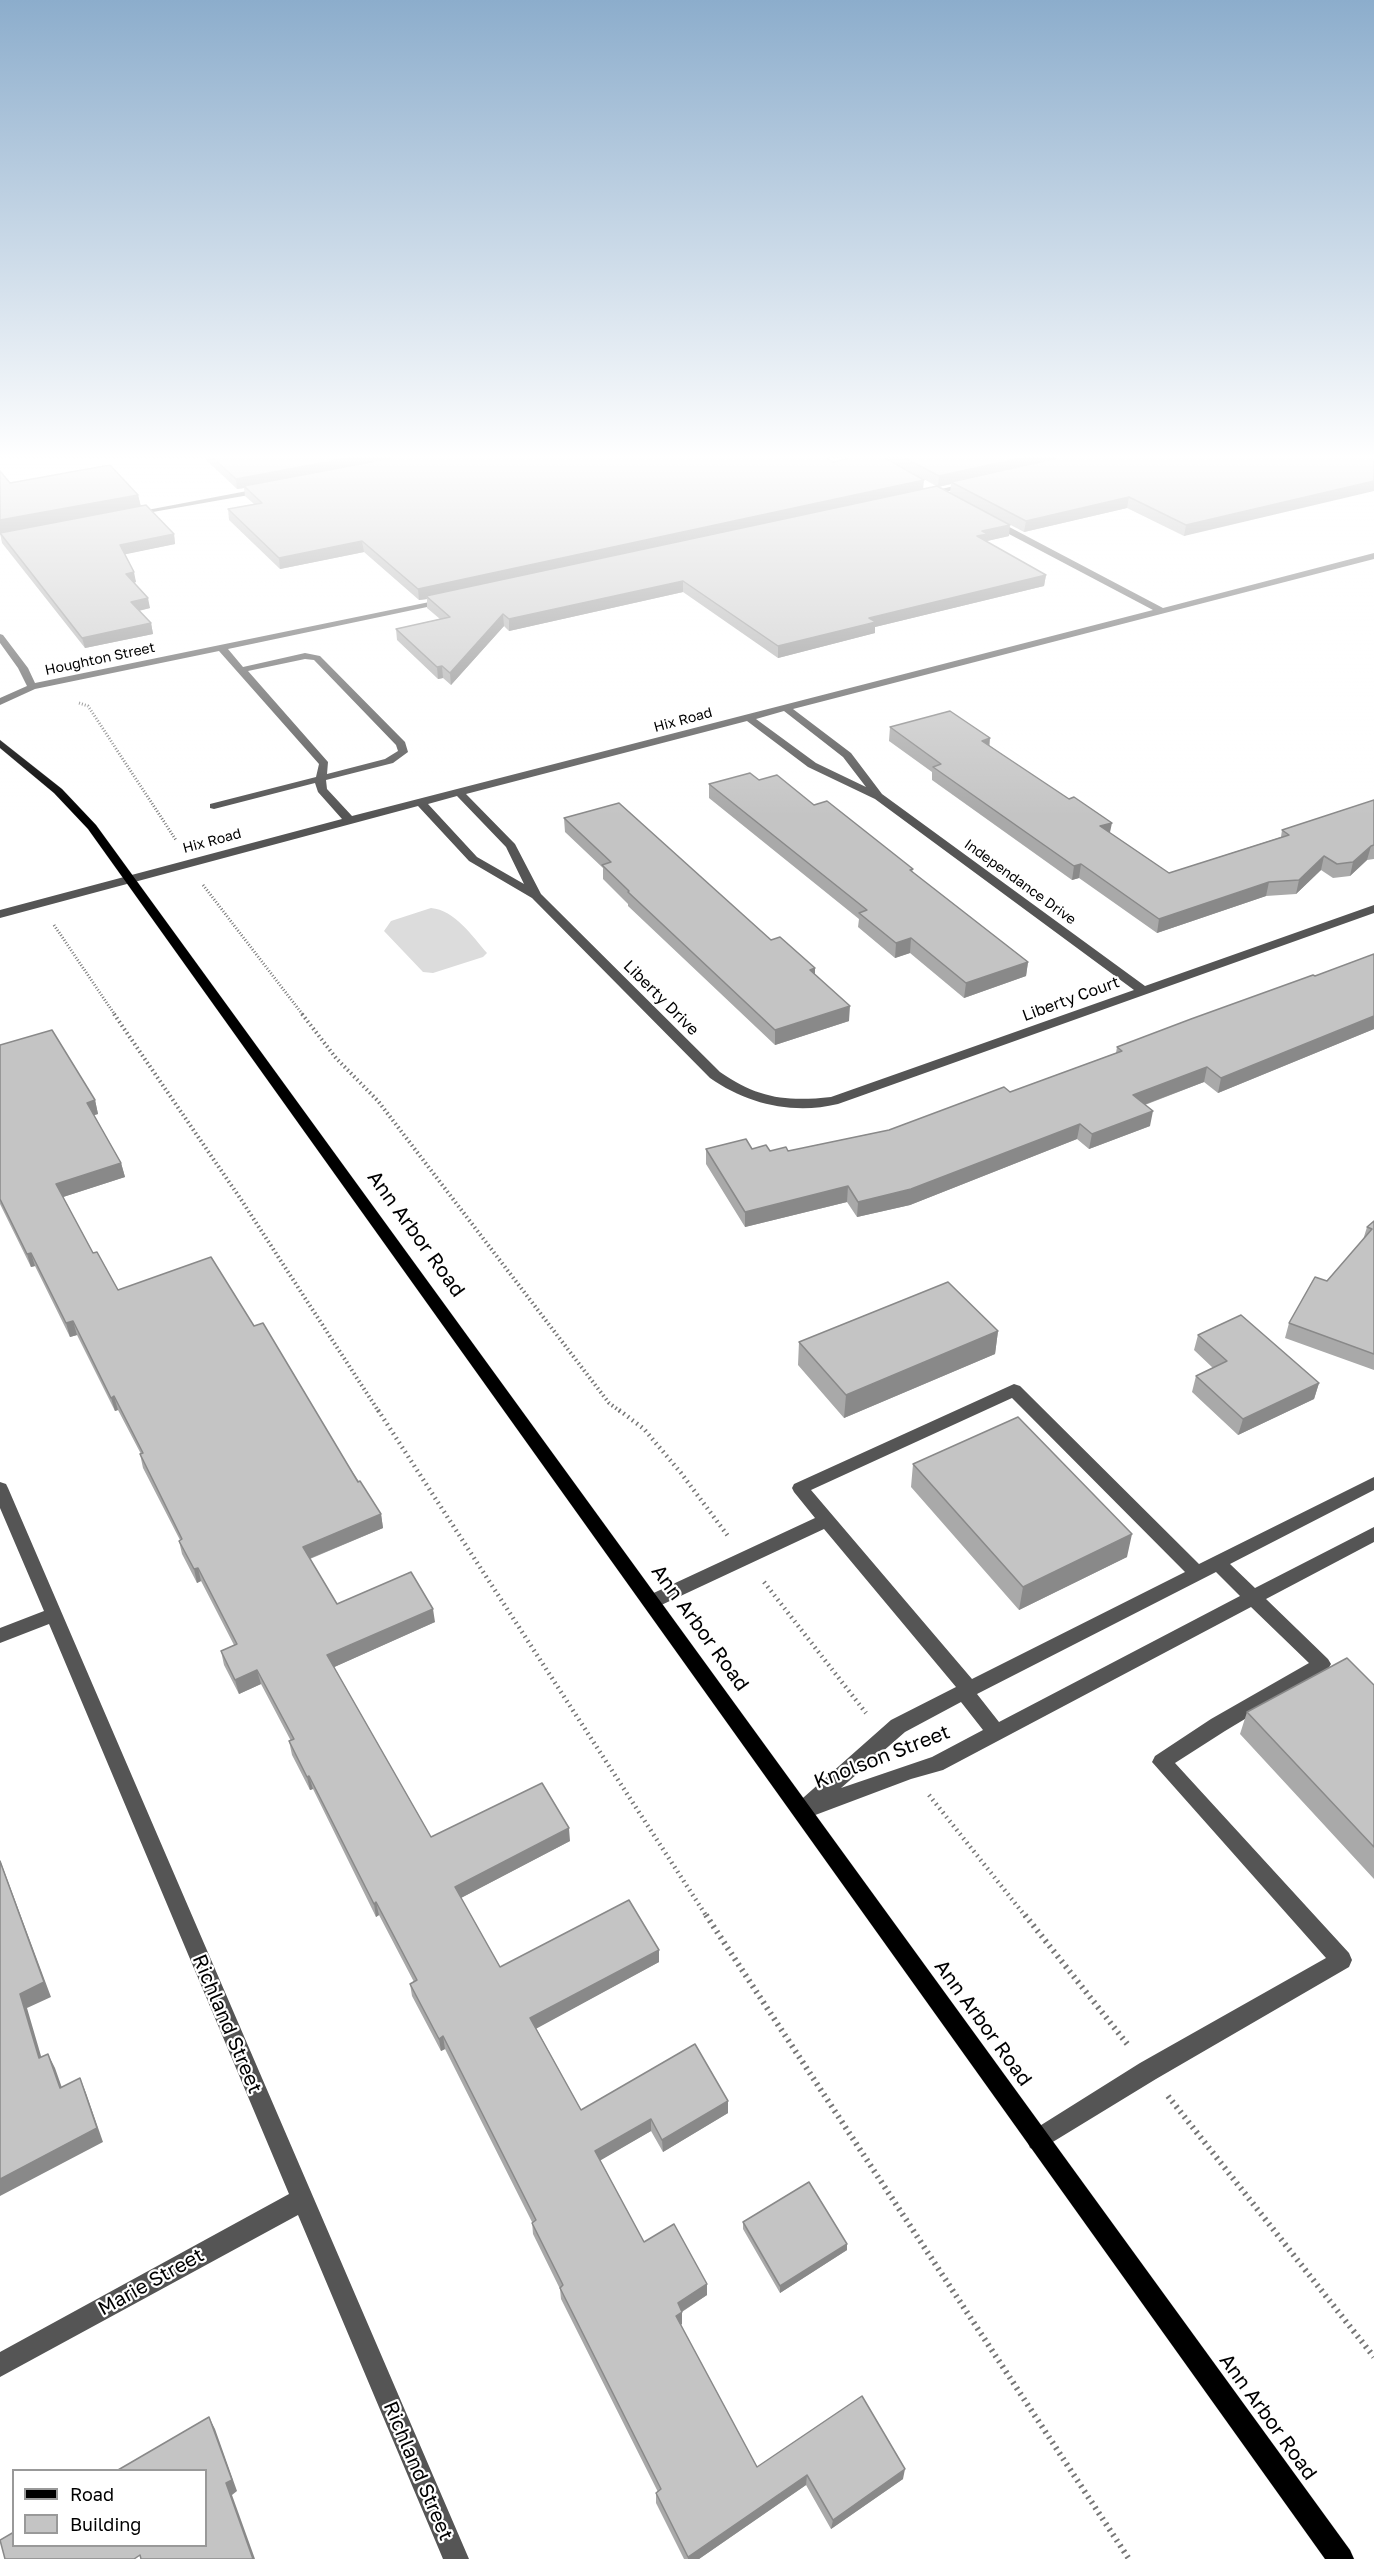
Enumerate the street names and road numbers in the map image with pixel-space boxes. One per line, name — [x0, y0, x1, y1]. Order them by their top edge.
street label: Houghton Street — [43, 639, 157, 679]
street label: Hix Road — [652, 704, 714, 736]
street label: Hix Road — [181, 825, 243, 857]
street label: Independance Drive — [961, 836, 1079, 928]
street label: Liberty Drive — [619, 956, 703, 1040]
street label: Liberty Court — [1020, 973, 1122, 1025]
street label: Ann Arbor Road — [362, 1166, 470, 1302]
street label: Ann Arbor Road — [646, 1560, 754, 1696]
street label: Knolson Street — [811, 1720, 953, 1794]
street label: Richland Street — [187, 1951, 267, 2097]
street label: Ann Arbor Road — [929, 1955, 1037, 2091]
street label: Marie Street — [94, 2243, 208, 2321]
street label: Ann Arbor Road — [1214, 2349, 1322, 2485]
street label: Richland Street — [378, 2398, 458, 2544]

